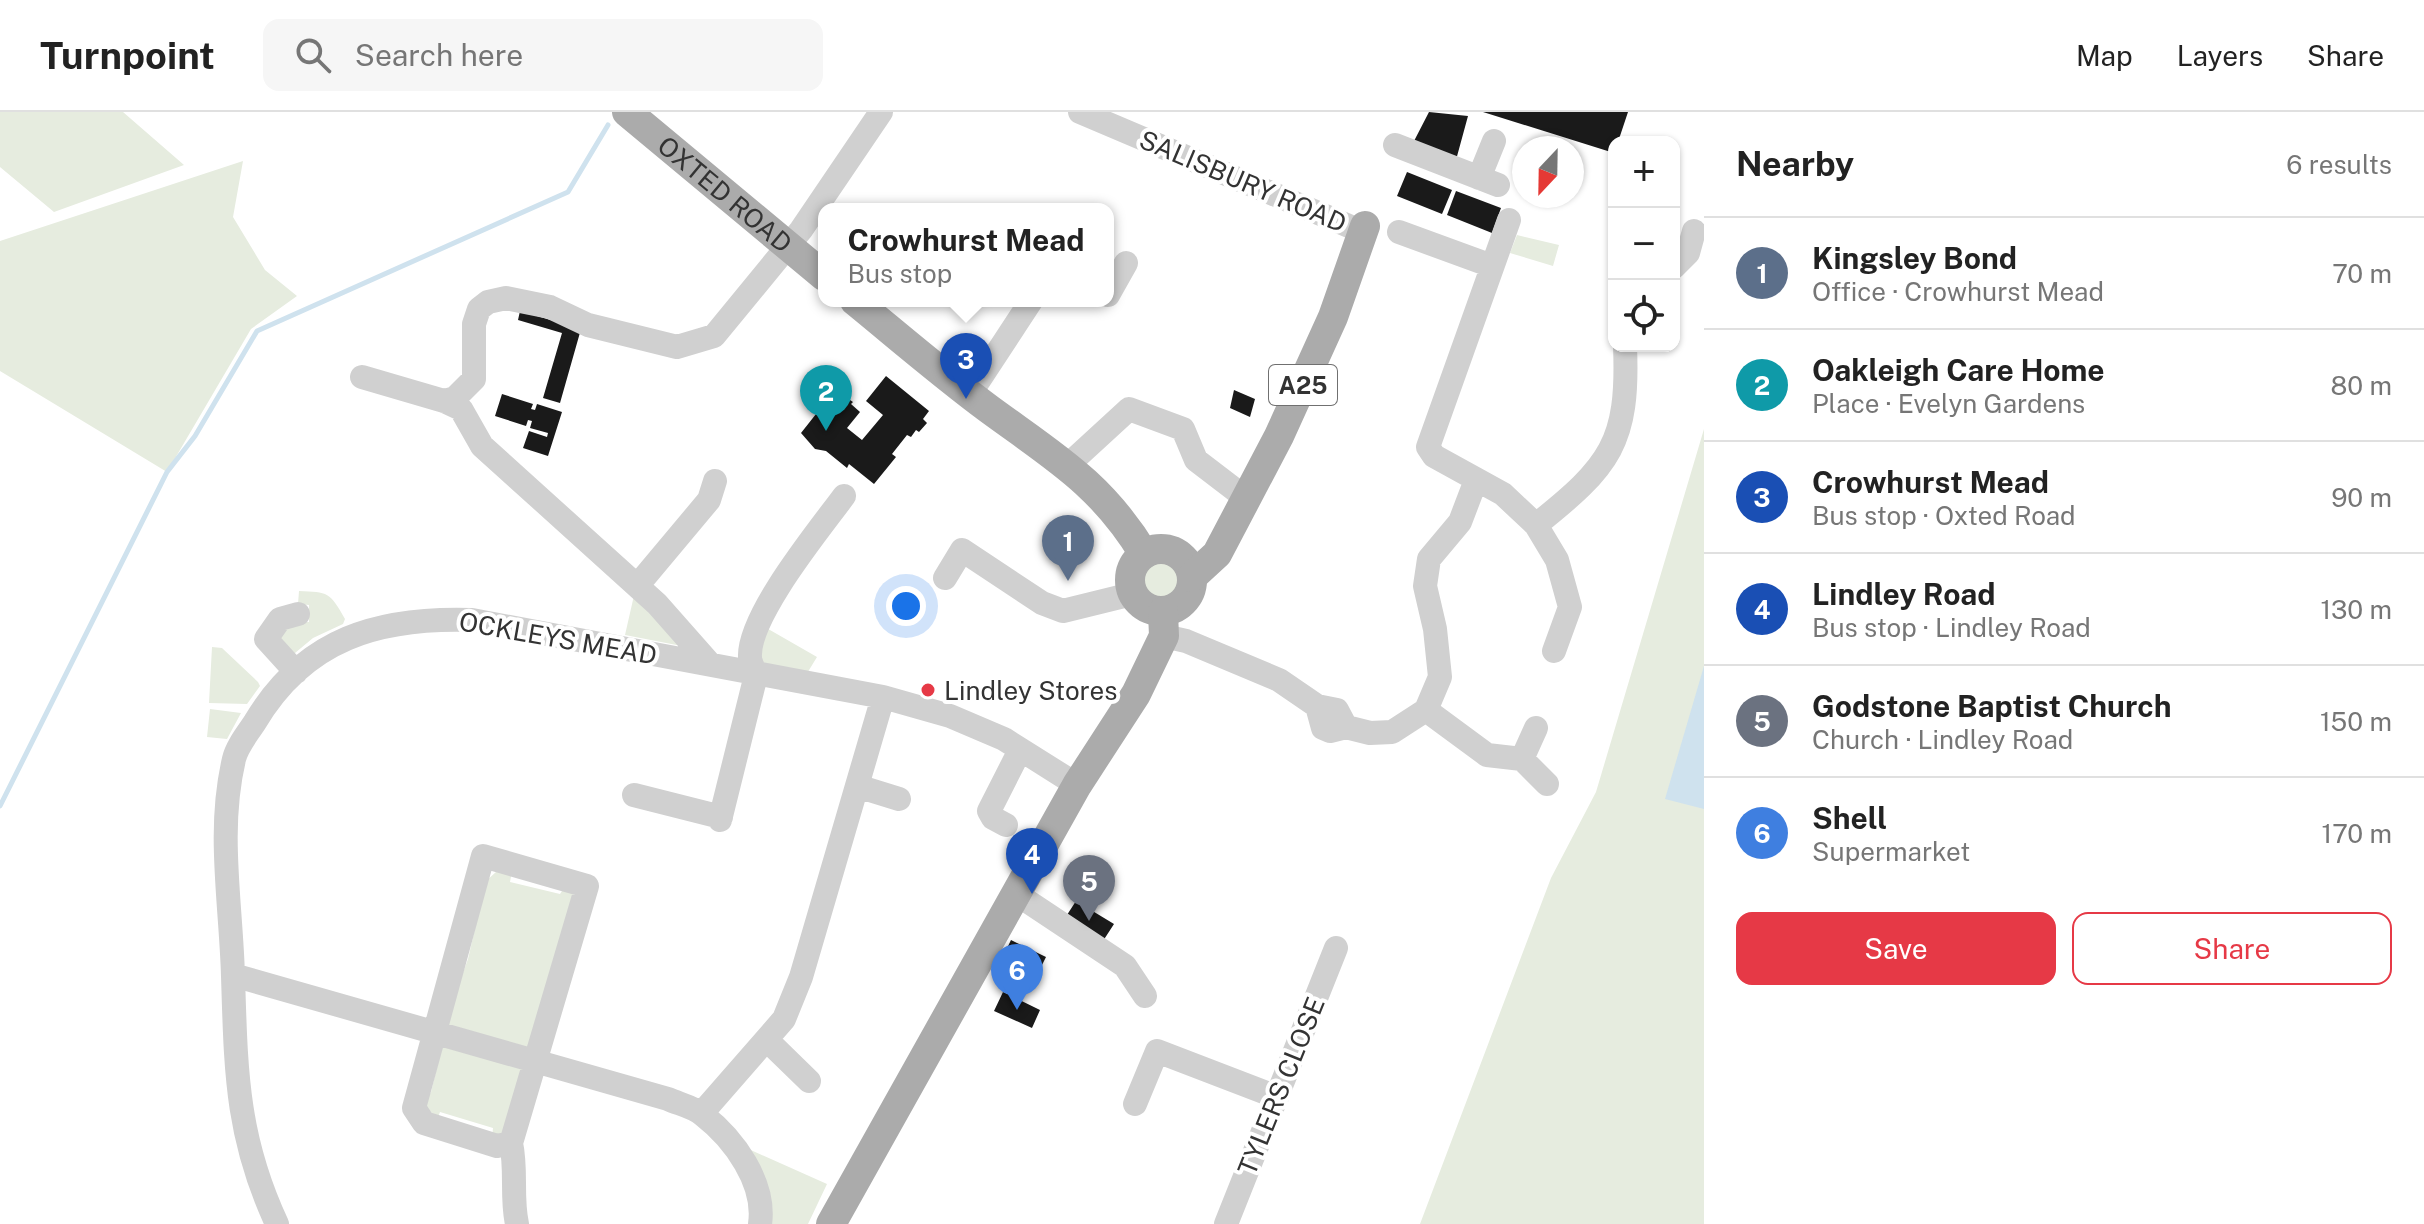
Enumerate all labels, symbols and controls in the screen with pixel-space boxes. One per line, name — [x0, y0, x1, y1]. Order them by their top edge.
search box — [263, 19, 823, 91]
text: Turnpoint — [40, 33, 215, 78]
icon: search — [291, 33, 335, 77]
text: Search here — [355, 37, 523, 73]
text: Map — [2076, 39, 2133, 72]
text: Layers — [2177, 39, 2263, 72]
text: Share — [2307, 39, 2384, 72]
street label: SALISBURY ROAD — [1135, 123, 1351, 239]
street label: OXTED ROAD — [652, 129, 799, 259]
north arrow — [1512, 136, 1584, 208]
map controls — [1608, 136, 1680, 352]
button: + — [1608, 136, 1680, 208]
text: Nearby — [1736, 144, 1854, 184]
text: 6 results — [2286, 149, 2392, 180]
popup — [818, 203, 1114, 307]
button: − — [1608, 208, 1680, 280]
text: Crowhurst Mead — [848, 222, 1084, 258]
text: Kingsley Bond — [1812, 240, 2017, 276]
text: Bus stop — [848, 258, 952, 289]
text: 1 — [1756, 258, 1768, 289]
text: 70 m — [2332, 258, 2392, 289]
text: Office · Crowhurst Mead — [1812, 276, 2104, 307]
button: locate — [1608, 280, 1680, 352]
pin: 3 — [940, 333, 992, 399]
text: Oakleigh Care Home — [1812, 352, 2105, 388]
pin: 2 — [800, 365, 852, 431]
road number: A25 — [1269, 365, 1337, 405]
text: 2 — [1754, 370, 1770, 401]
text: 80 m — [2331, 370, 2392, 401]
text: Place · Evelyn Gardens — [1812, 388, 2085, 419]
text: Crowhurst Mead — [1812, 464, 2049, 500]
text: 3 — [1753, 482, 1771, 513]
text: 90 m — [2331, 482, 2392, 513]
text: Bus stop · Oxted Road — [1812, 500, 2076, 531]
pin: 1 — [1042, 515, 1094, 581]
text: Lindley Road — [1812, 576, 1996, 612]
your location — [886, 586, 926, 626]
text: 4 — [1753, 594, 1771, 625]
text: 130 m — [2320, 594, 2392, 625]
street label: OCKLEYS MEAD — [457, 605, 659, 671]
text: Bus stop · Lindley Road — [1812, 612, 2091, 643]
place label: Lindley Stores — [944, 675, 1117, 706]
marker: Lindley Stores — [919, 681, 937, 699]
text: Godstone Baptist Church — [1812, 688, 2171, 724]
text: 5 — [1753, 706, 1771, 737]
text: 150 m — [2320, 706, 2392, 737]
text: Church · Lindley Road — [1812, 724, 2073, 755]
text: Shell — [1812, 800, 1887, 836]
text: 6 — [1753, 818, 1771, 849]
text: 170 m — [2322, 818, 2392, 849]
pin: 4 — [1006, 828, 1058, 894]
text: Supermarket — [1812, 836, 1970, 867]
pin: 5 — [1063, 855, 1115, 921]
button: Save — [1736, 912, 2056, 985]
button: Share — [2072, 912, 2392, 985]
pin: 6 — [991, 944, 1043, 1010]
street label: TYLERS CLOSE — [1231, 992, 1331, 1180]

